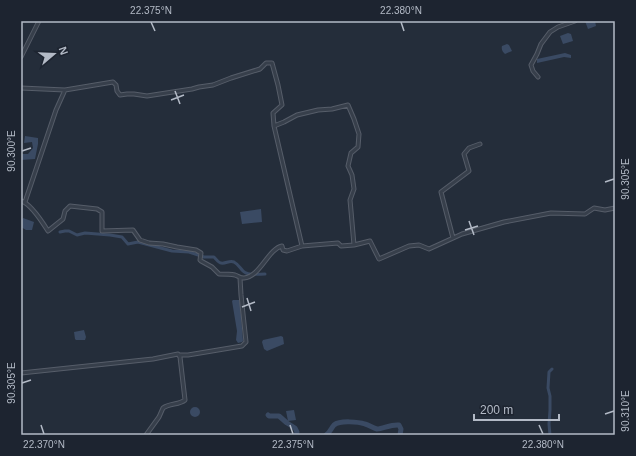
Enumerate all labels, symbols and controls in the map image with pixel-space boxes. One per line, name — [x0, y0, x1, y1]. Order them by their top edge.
text: 22.375°N — [130, 5, 172, 16]
text: 22.380°N — [380, 5, 422, 16]
north arrow — [34, 34, 74, 74]
text: N — [56, 45, 70, 57]
text: 90.300°E — [6, 130, 17, 172]
text: 90.305°E — [620, 158, 631, 200]
text: 90.305°E — [6, 362, 17, 404]
text: 90.310°E — [620, 390, 631, 432]
scale bar — [474, 396, 559, 422]
text: 200 m — [480, 403, 513, 417]
text: 22.370°N — [23, 439, 65, 450]
text: 22.375°N — [272, 439, 314, 450]
text: 22.380°N — [522, 439, 564, 450]

